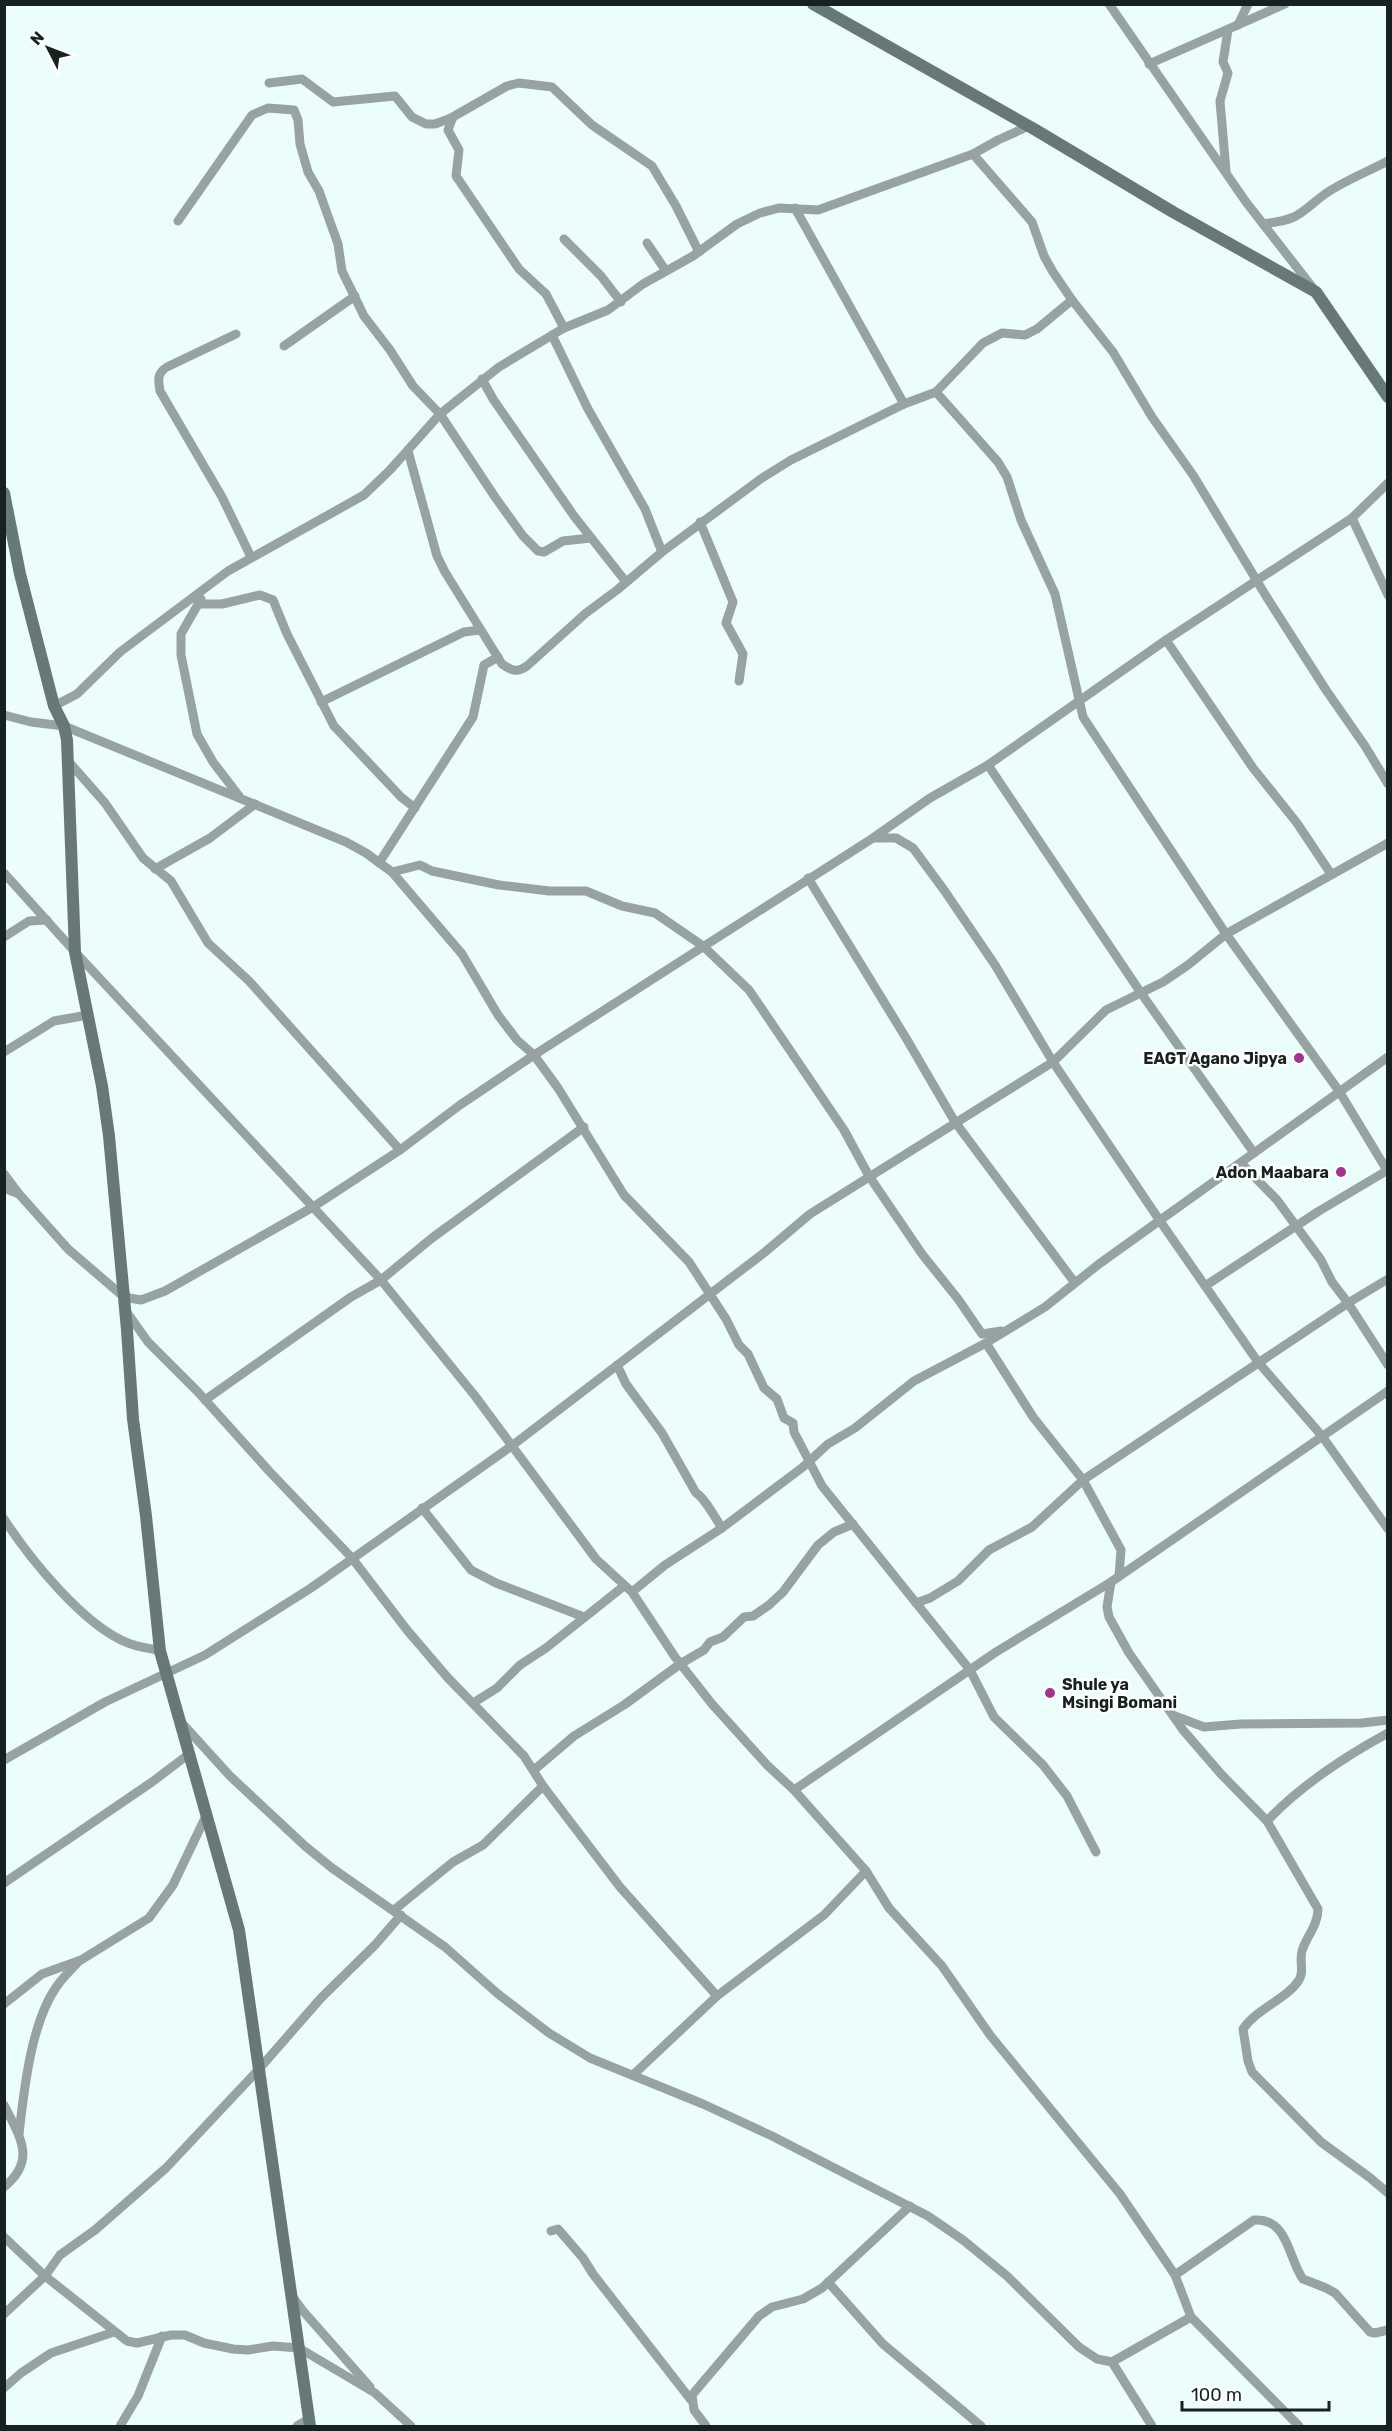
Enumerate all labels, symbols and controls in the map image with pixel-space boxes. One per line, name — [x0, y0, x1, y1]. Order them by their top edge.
north arrow — [18, 18, 78, 78]
text: N — [26, 28, 48, 49]
place label: EAGT Agano Jipya — [1143, 1049, 1287, 1068]
marker: EAGT Agano Jipya — [1292, 1051, 1306, 1065]
place label: Adon Maabara — [1216, 1163, 1329, 1182]
marker: Adon Maabara — [1334, 1165, 1348, 1179]
place label: Shule ya Msingi Bomani — [1062, 1675, 1177, 1712]
marker: Shule ya Msingi Bomani — [1043, 1686, 1057, 1700]
scale bar — [1182, 2374, 1329, 2412]
text: 100 m — [1191, 2384, 1242, 2406]

